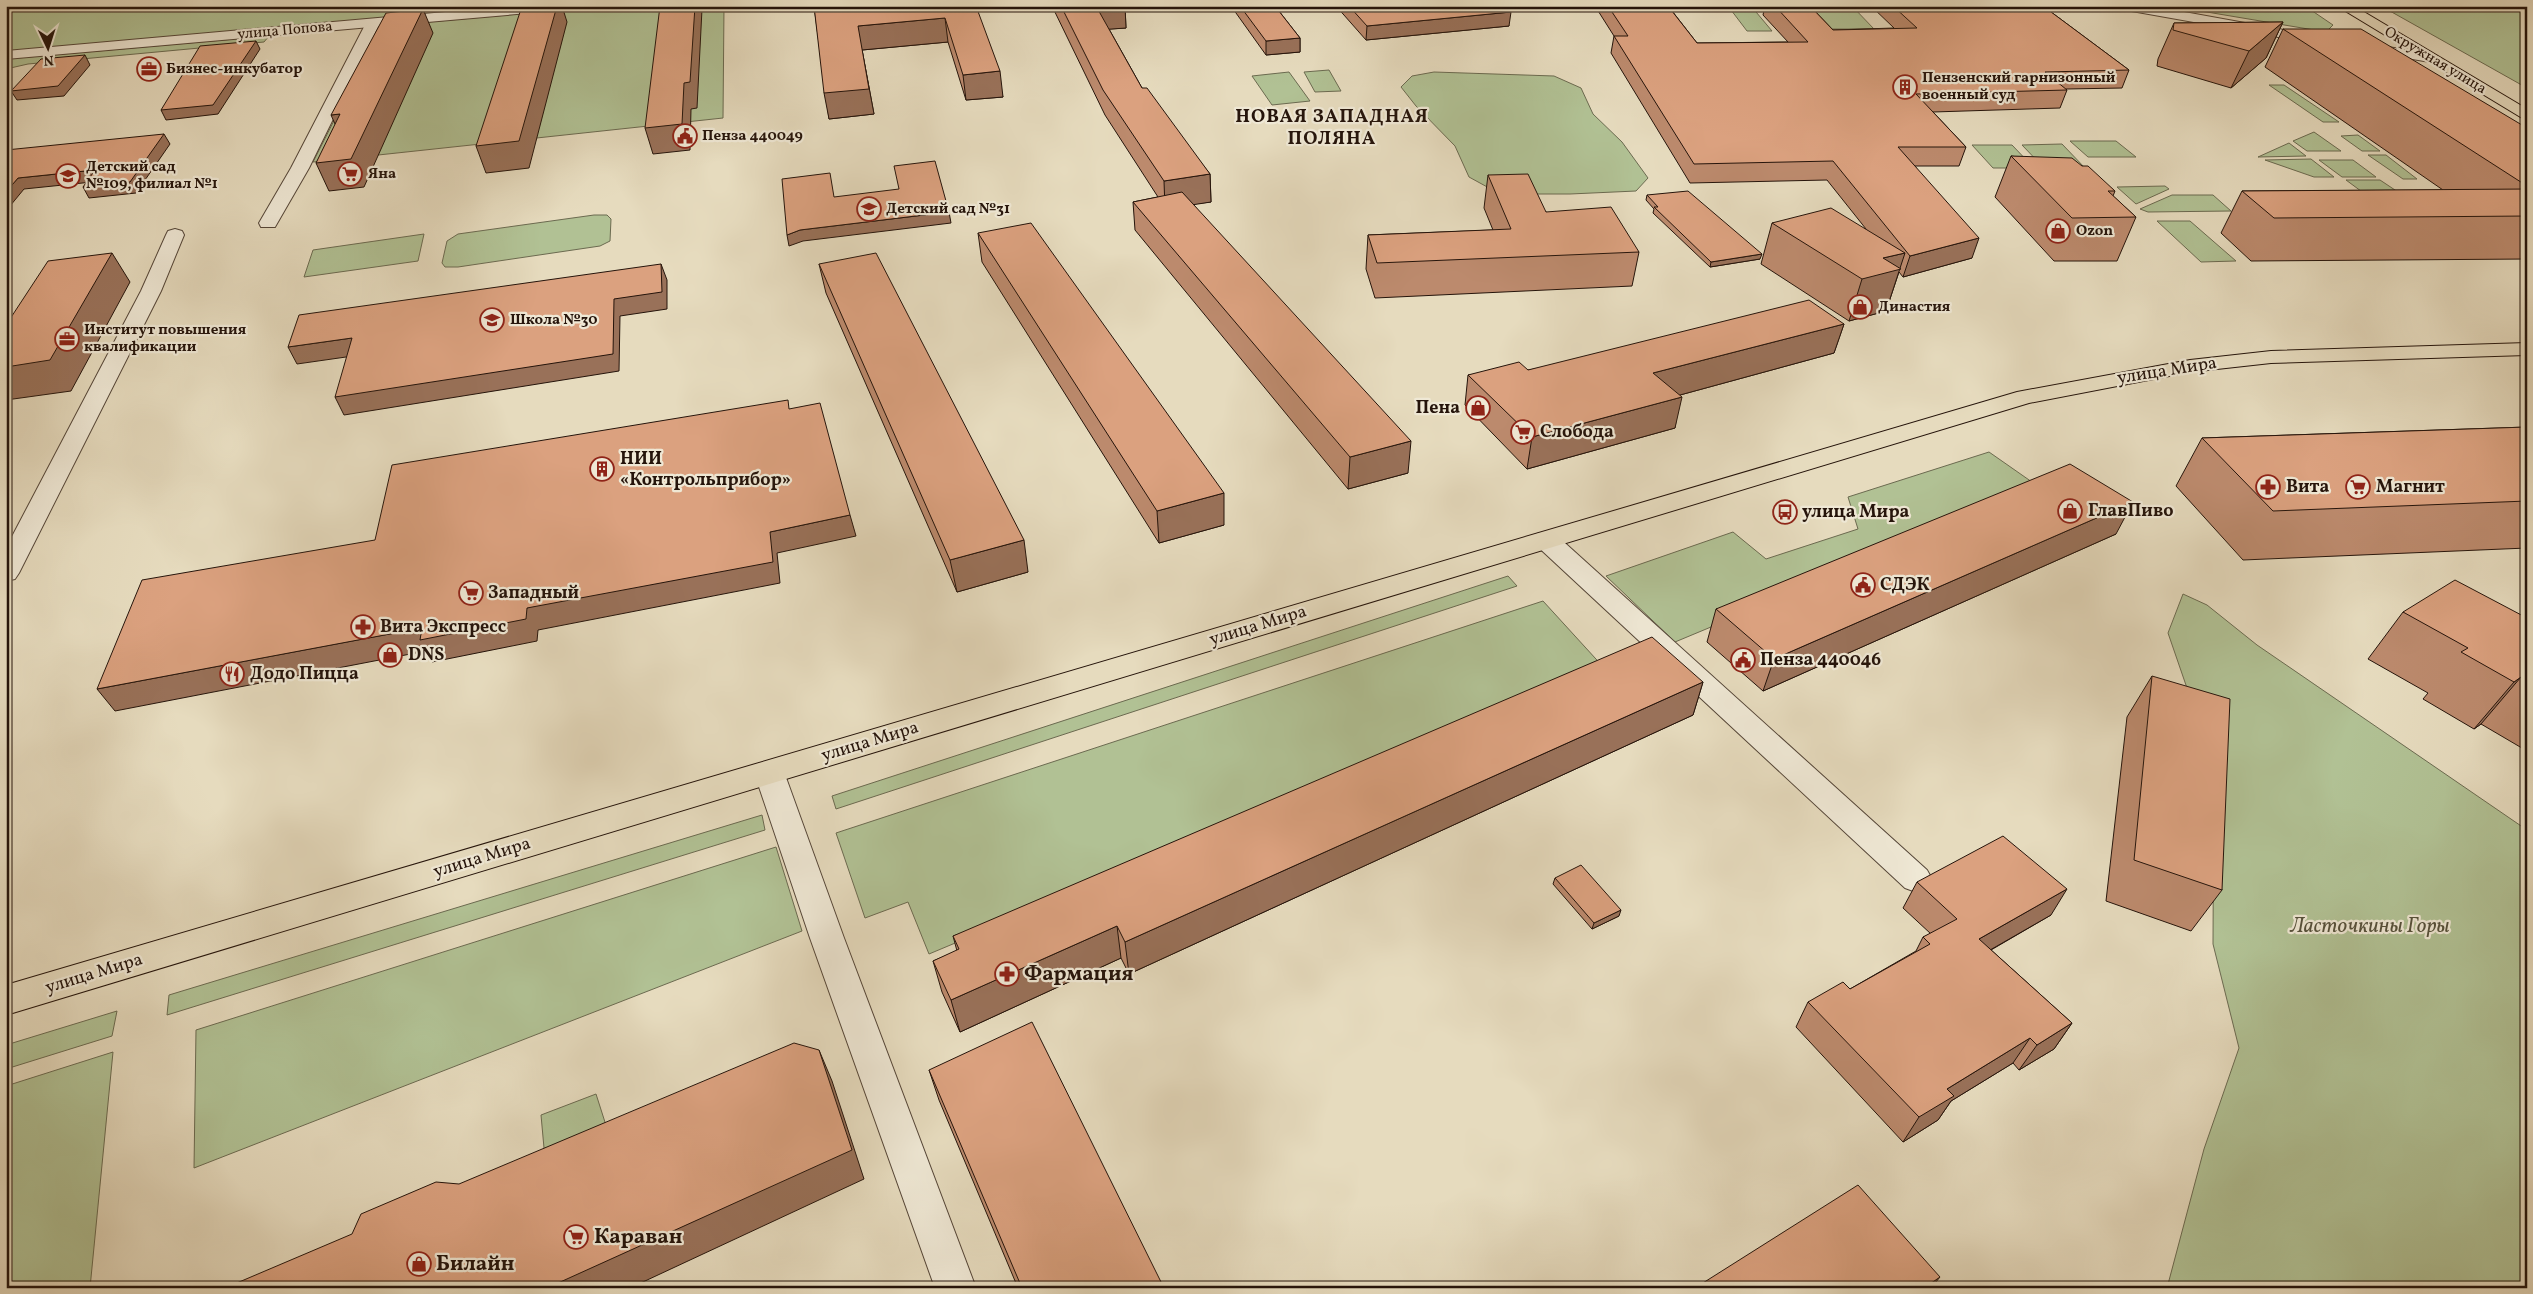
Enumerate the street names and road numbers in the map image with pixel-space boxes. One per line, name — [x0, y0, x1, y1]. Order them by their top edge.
street label: улица Попова — [236, 16, 334, 46]
street label: Окружная улица — [2380, 22, 2490, 100]
street label: улица Мира — [2115, 351, 2219, 391]
street label: улица Мира — [1206, 599, 1310, 653]
street label: улица Мира — [818, 715, 922, 769]
street label: улица Мира — [430, 831, 534, 885]
street label: улица Мира — [42, 947, 146, 1001]

